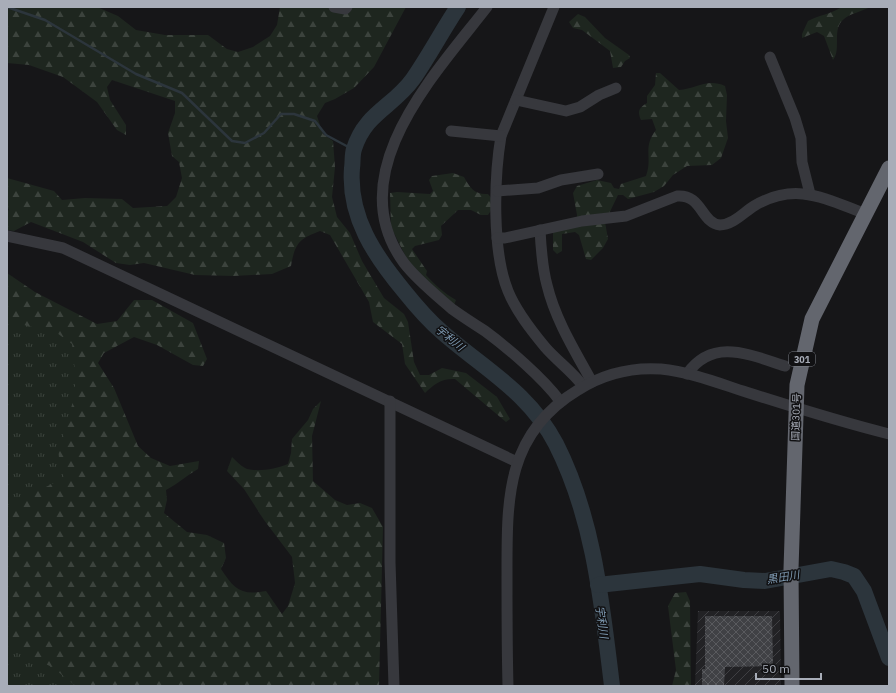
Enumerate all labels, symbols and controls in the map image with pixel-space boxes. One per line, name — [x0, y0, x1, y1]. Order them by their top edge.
water label: 宇利川 — [433, 322, 468, 354]
road number: 301 — [789, 352, 815, 366]
street label: 国道301号 — [789, 393, 803, 441]
water label: 黒田川 — [766, 567, 801, 586]
water label: 宇利川 — [593, 605, 611, 640]
scale bar — [756, 655, 821, 681]
text: 50 m — [762, 661, 790, 676]

